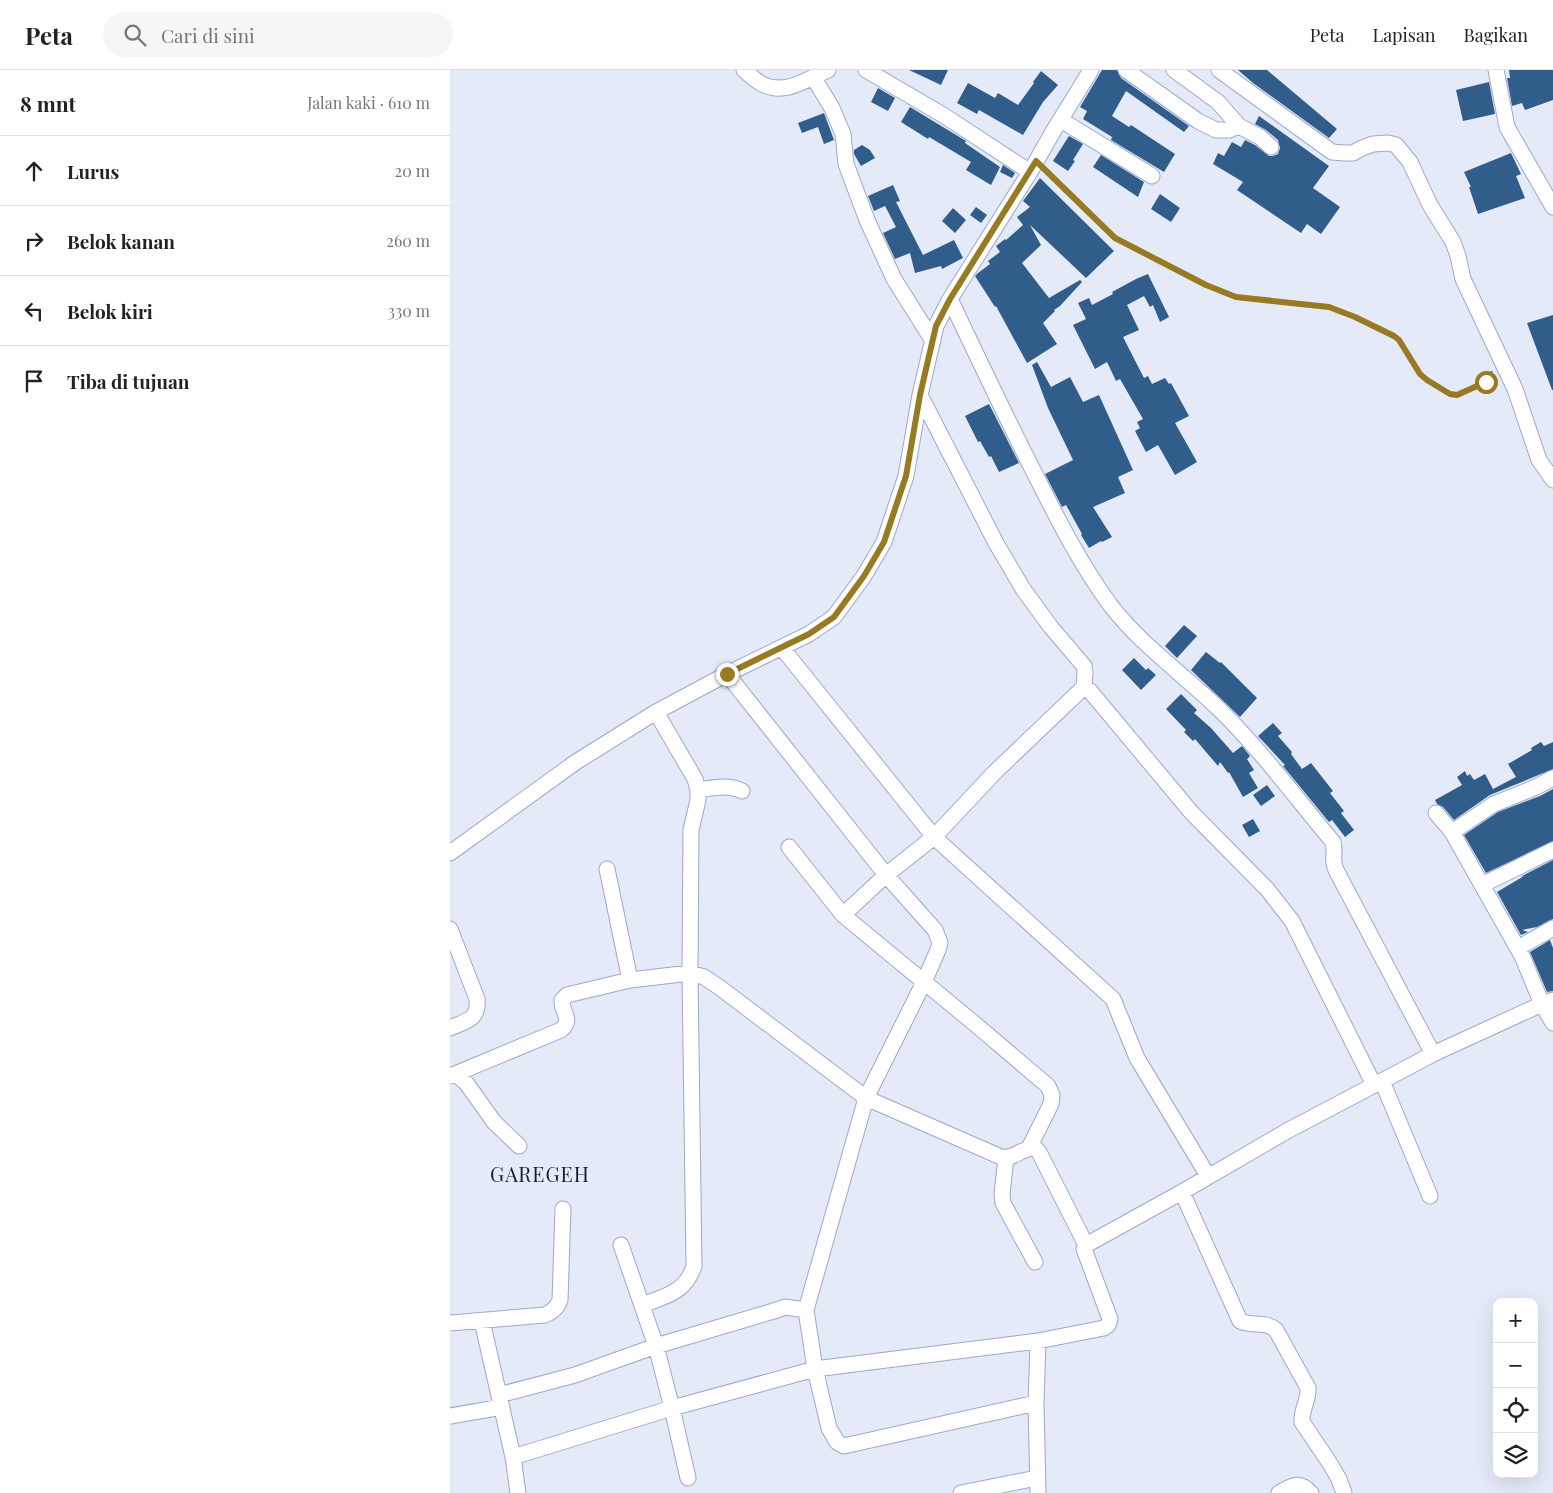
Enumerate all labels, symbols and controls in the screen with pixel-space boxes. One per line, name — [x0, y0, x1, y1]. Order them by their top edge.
search box — [103, 12, 453, 57]
text: Peta — [25, 19, 73, 51]
icon: search — [121, 21, 149, 49]
text: Cari di sini — [161, 22, 255, 48]
text: Peta — [1310, 23, 1345, 47]
text: Lapisan — [1373, 23, 1436, 47]
text: Bagikan — [1464, 23, 1528, 47]
text: 8 mnt — [20, 89, 76, 117]
text: Jalan kaki · 610 m — [307, 92, 430, 113]
icon: ahead — [20, 157, 48, 185]
text: Lurus — [67, 158, 119, 184]
text: 20 m — [395, 160, 430, 181]
icon: right — [20, 227, 48, 255]
text: Belok kanan — [67, 228, 175, 254]
text: 260 m — [386, 230, 430, 251]
icon: left — [20, 297, 48, 325]
text: Belok kiri — [67, 298, 153, 324]
text: 330 m — [388, 300, 430, 321]
icon: arrive — [20, 367, 48, 395]
text: Tiba di tujuan — [67, 368, 189, 394]
route start — [1475, 371, 1498, 394]
route end — [716, 663, 739, 686]
district label: GAREGEH — [490, 1160, 590, 1187]
map controls — [1493, 1298, 1538, 1478]
button: + — [1493, 1298, 1538, 1343]
button: − — [1493, 1343, 1538, 1388]
button: locate — [1493, 1388, 1538, 1433]
button: layers — [1493, 1433, 1538, 1478]

